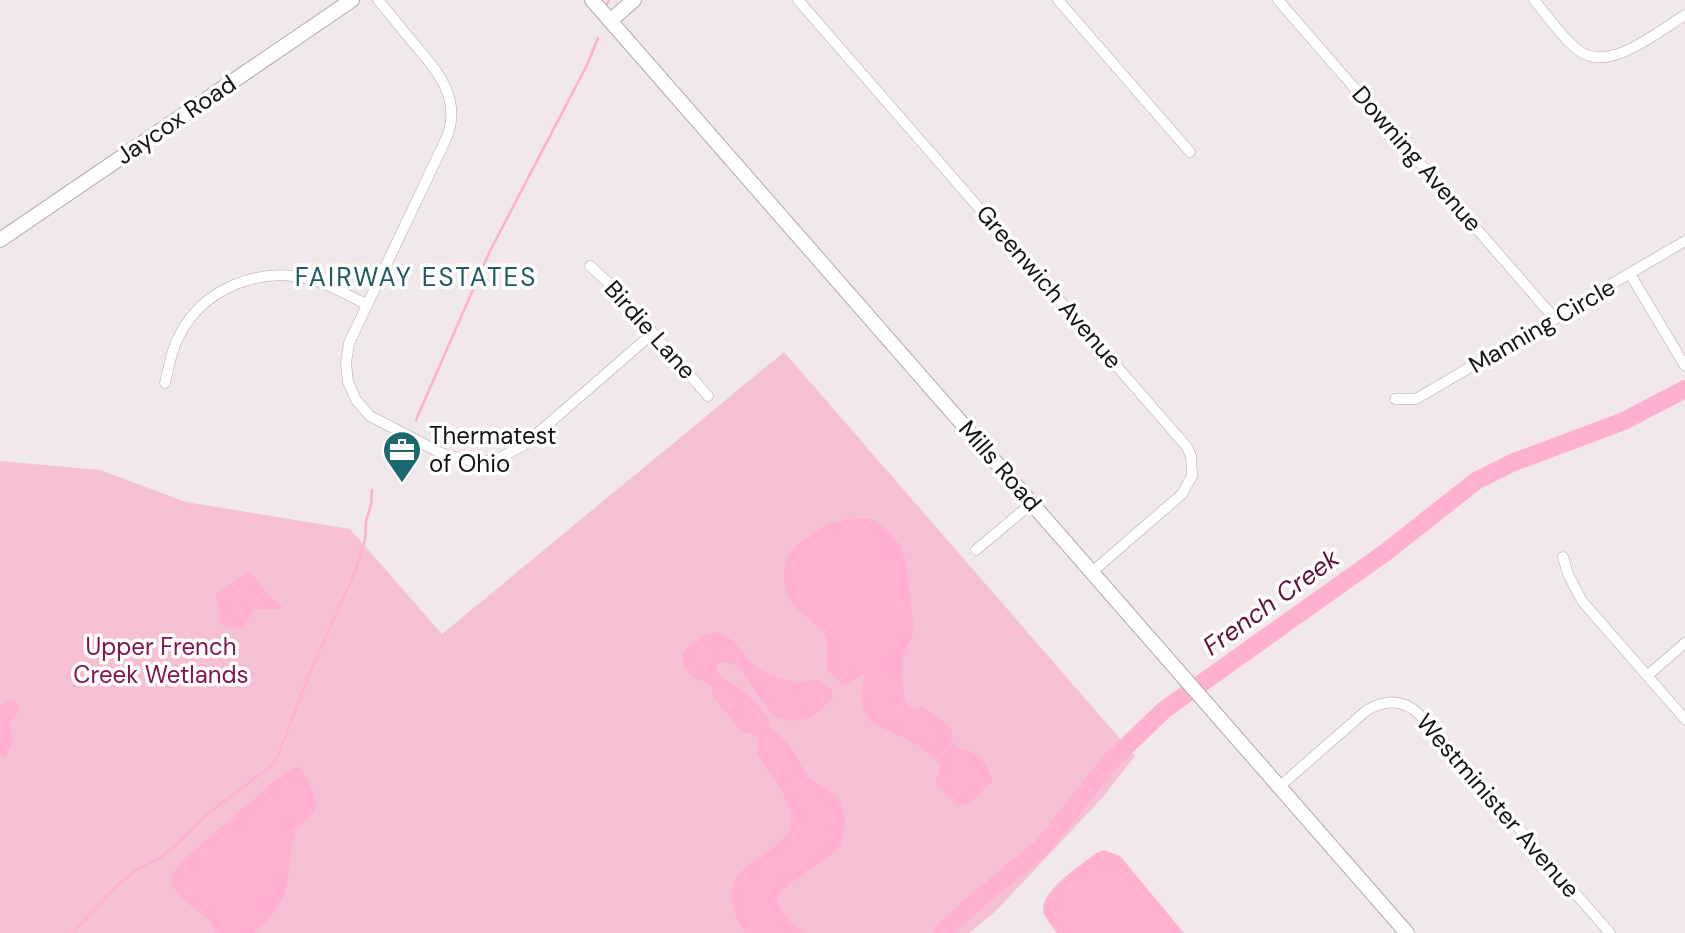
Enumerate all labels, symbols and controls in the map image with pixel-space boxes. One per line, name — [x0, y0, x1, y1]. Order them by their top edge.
street label: Jaycox Road — [110, 68, 242, 171]
street label: Downing Avenue — [1346, 79, 1489, 238]
street label: Greenwich Avenue — [970, 198, 1129, 375]
district label: FAIRWAY ESTATES — [295, 260, 537, 294]
street label: Manning Circle — [1463, 271, 1621, 380]
street label: Birdie Lane — [598, 274, 703, 386]
street label: Mills Road — [952, 414, 1048, 518]
place label: Thermatest of Ohio — [429, 420, 557, 479]
office icon: Thermatest of Ohio — [381, 429, 423, 484]
water label: French Creek — [1196, 541, 1347, 663]
park label: Upper French Creek Wetlands — [73, 631, 249, 690]
street label: Westminister Avenue — [1410, 707, 1587, 904]

